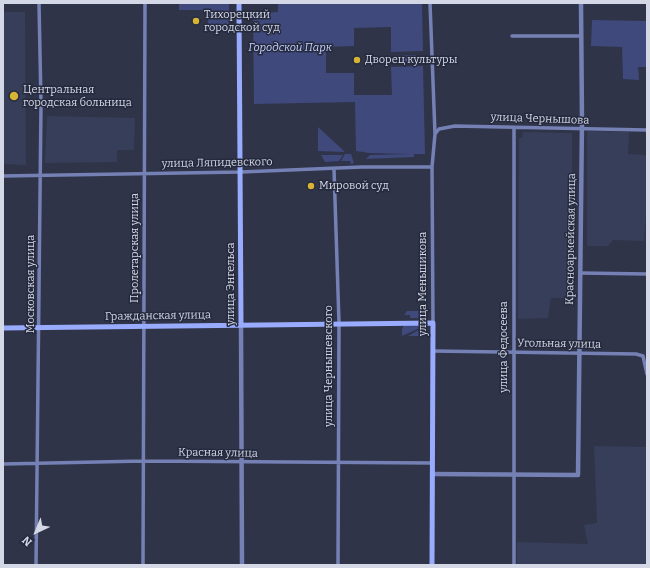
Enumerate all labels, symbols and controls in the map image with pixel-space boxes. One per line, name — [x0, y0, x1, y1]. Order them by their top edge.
place label: Тихорецкий городской суд — [204, 8, 280, 34]
marker: Тихорецкий городской суд — [191, 16, 201, 26]
park label: Городской Парк — [248, 41, 332, 55]
place label: Дворец культуры — [365, 53, 457, 67]
marker: Дворец культуры — [352, 55, 362, 65]
place label: Центральная городская больница — [23, 83, 132, 109]
marker: Центральная городская больница — [8, 90, 20, 102]
street label: улица Чернышова — [490, 111, 590, 127]
street label: улица Ляпидевского — [161, 155, 273, 171]
street label: Красноармейская улица — [563, 173, 579, 305]
place label: Мировой суд — [319, 179, 389, 193]
marker: Мировой суд — [306, 181, 316, 191]
street label: Пролетарская улица — [128, 193, 142, 303]
street label: улица Меньшикова — [416, 232, 430, 336]
street label: Московская улица — [24, 235, 38, 333]
street label: улица Энгельса — [224, 242, 238, 326]
street label: улица Федосеева — [497, 301, 511, 393]
street label: улица Чернышевского — [322, 305, 336, 427]
street label: Гражданская улица — [105, 308, 211, 324]
street label: Угольная улица — [517, 337, 601, 351]
street label: Красная улица — [178, 446, 258, 460]
north arrow — [16, 512, 56, 552]
text: N — [20, 533, 35, 549]

